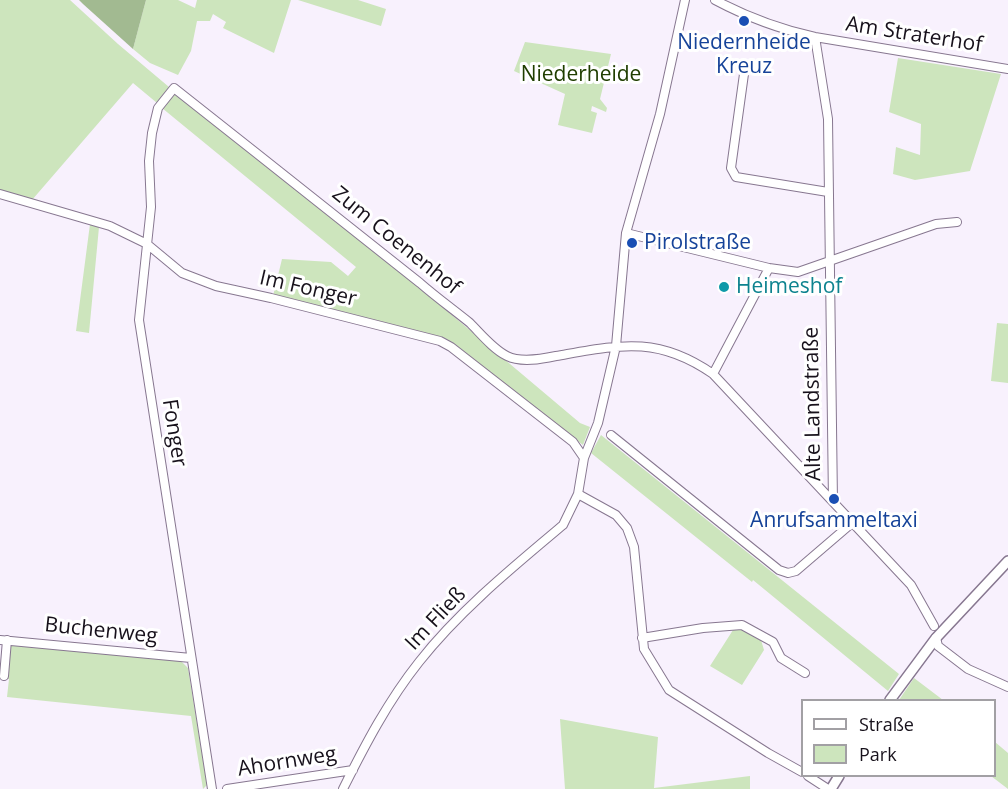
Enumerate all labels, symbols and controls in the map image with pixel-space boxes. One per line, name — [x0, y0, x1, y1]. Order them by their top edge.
street label: Am Straterhof — [844, 12, 984, 58]
marker: Niedernheide Kreuz — [737, 14, 751, 28]
place label: Niedernheide Kreuz — [677, 30, 811, 80]
park label: Niederheide — [521, 62, 641, 88]
street label: Zum Coenenhof — [327, 182, 465, 300]
place label: Pirolstraße — [644, 230, 751, 256]
marker: Pirolstraße — [625, 236, 639, 250]
street label: Im Fonger — [257, 266, 359, 312]
place label: Heimeshof — [736, 274, 842, 300]
marker: Heimeshof — [717, 280, 731, 294]
street label: Alte Landstraße — [799, 327, 827, 481]
street label: Fonger — [156, 397, 192, 469]
marker: Anrufsammeltaxi — [827, 492, 841, 506]
place label: Anrufsammeltaxi — [750, 508, 918, 534]
street label: Im Fließ — [401, 582, 471, 656]
street label: Buchenweg — [43, 613, 159, 649]
legend — [801, 699, 996, 777]
text: Straße — [859, 712, 914, 736]
street label: Ahornweg — [236, 742, 338, 782]
text: Park — [859, 742, 897, 766]

